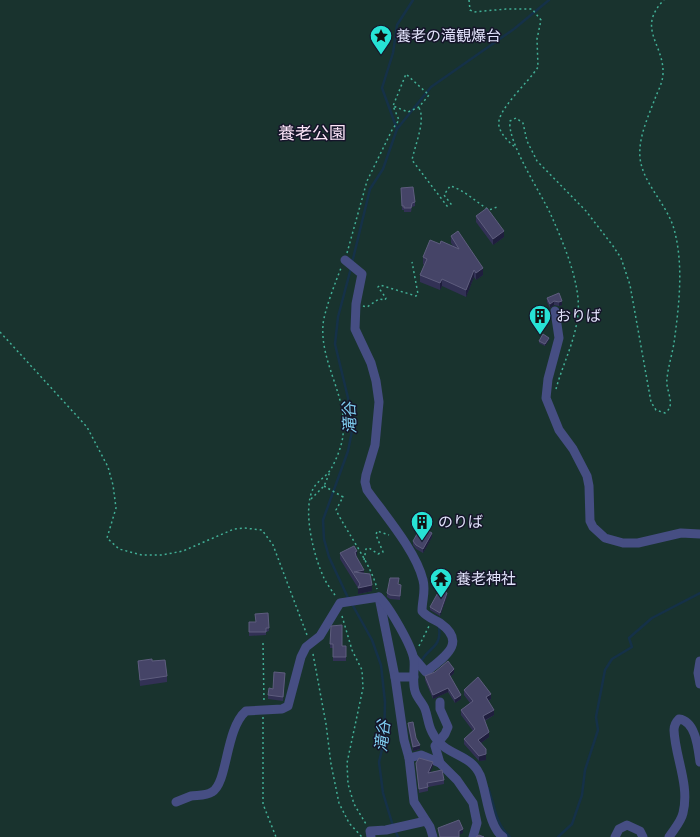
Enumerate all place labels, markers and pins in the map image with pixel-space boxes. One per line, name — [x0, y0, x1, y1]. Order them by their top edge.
place icon: 養老の滝観爆台 — [368, 23, 394, 56]
place label: 養老の滝観爆台 — [396, 26, 501, 45]
building icon: おりば — [527, 303, 553, 336]
place label: おりば — [556, 306, 601, 325]
building icon: のりば — [409, 509, 435, 542]
place label: のりば — [438, 512, 483, 531]
temple icon: 養老神社 — [428, 566, 454, 599]
place label: 養老神社 — [456, 569, 516, 588]

